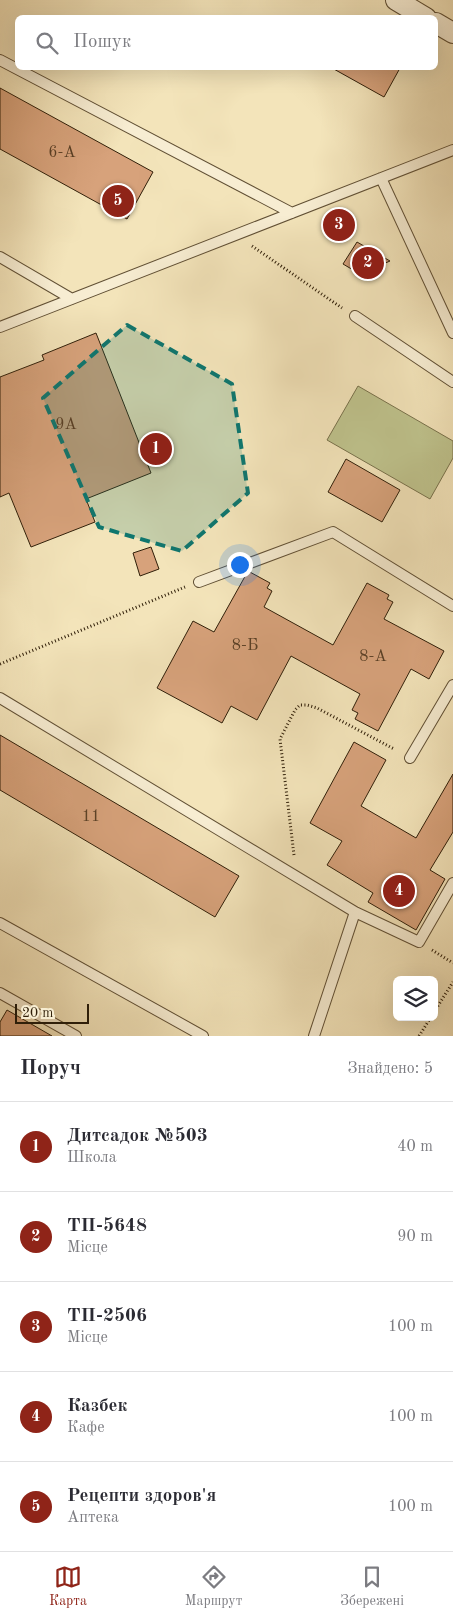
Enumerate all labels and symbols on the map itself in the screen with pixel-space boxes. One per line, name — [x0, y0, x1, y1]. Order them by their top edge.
house number: 6-А — [48, 145, 76, 161]
pin: 5 — [102, 182, 134, 220]
pin: 3 — [323, 206, 355, 244]
pin: 2 — [352, 244, 384, 282]
house number: 9А — [55, 417, 77, 433]
pin: 1 — [140, 430, 172, 468]
your location — [227, 552, 253, 578]
house number: 8-Б — [232, 638, 258, 654]
house number: 8-А — [359, 649, 387, 665]
house number: 11 — [82, 809, 100, 825]
pin: 4 — [383, 872, 415, 910]
scale bar — [15, 1001, 89, 1024]

